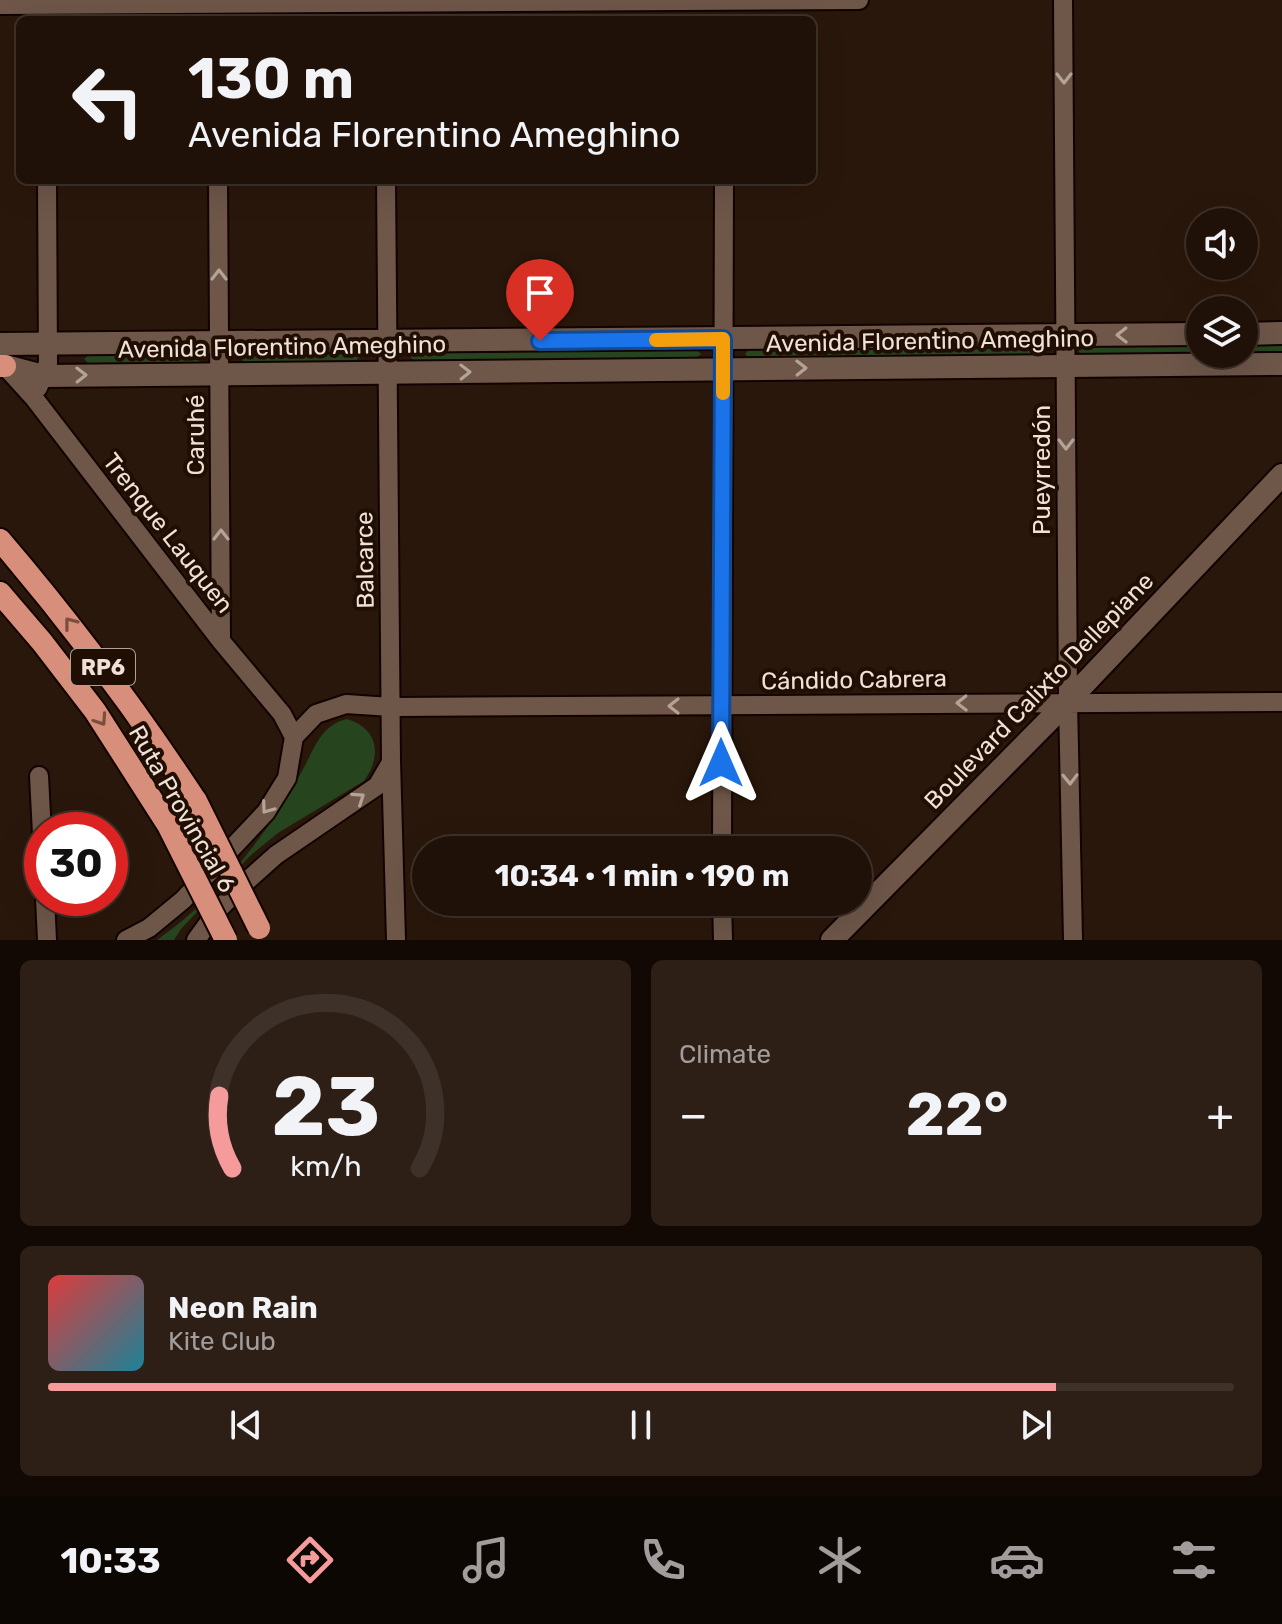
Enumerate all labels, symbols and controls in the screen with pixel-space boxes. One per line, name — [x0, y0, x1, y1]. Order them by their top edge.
text: 130 m — [188, 46, 354, 112]
icon: left — [56, 48, 160, 152]
one-way arrow — [1055, 72, 1072, 85]
text: Avenida Florentino Ameghino — [188, 113, 681, 156]
map controls — [1186, 208, 1258, 368]
button: sound — [1186, 208, 1258, 280]
pin — [506, 259, 574, 341]
one-way arrow — [210, 268, 228, 281]
icon: arrive — [518, 271, 562, 315]
button: layers — [1186, 296, 1258, 368]
street label: Avenida Florentino Ameghino — [766, 324, 1094, 358]
one-way arrow — [1115, 326, 1128, 344]
street label: Avenida Florentino Ameghino — [118, 330, 446, 364]
one-way arrow — [795, 360, 808, 377]
one-way arrow — [459, 363, 472, 381]
one-way arrow — [75, 366, 88, 384]
street label: Caruhé — [182, 395, 210, 475]
street label: Pueyrredón — [1028, 405, 1056, 535]
one-way arrow — [1057, 438, 1075, 451]
street label: Trenque Lauquen — [97, 448, 239, 618]
street label: Balcarce — [350, 511, 380, 609]
one-way arrow — [212, 528, 230, 541]
street label: Boulevard Calixto Dellepiane — [919, 567, 1159, 815]
one-way arrow — [65, 617, 79, 632]
road number: RP6 — [71, 649, 135, 685]
street label: Cándido Cabrera — [761, 664, 947, 696]
one-way arrow — [955, 694, 968, 711]
one-way arrow — [667, 697, 680, 714]
one-way arrow — [91, 711, 106, 725]
street label: Ruta Provincial 6 — [123, 720, 241, 898]
position arrow — [679, 721, 763, 805]
one-way arrow — [1061, 773, 1078, 786]
one-way arrow — [351, 793, 365, 808]
one-way arrow — [262, 800, 276, 814]
speed limit sign: 30 — [24, 812, 128, 916]
text: 10:34 · 1 min · 190 m — [495, 858, 789, 894]
text: Climate — [679, 1039, 771, 1070]
text: 23 — [271, 1057, 380, 1156]
text: 22° — [906, 1079, 1008, 1150]
text: − — [679, 1089, 708, 1141]
text: + — [1207, 1089, 1234, 1141]
text: km/h — [290, 1149, 361, 1183]
text: Neon Rain — [168, 1290, 318, 1326]
text: Kite Club — [168, 1326, 276, 1357]
icon: previous — [224, 1403, 268, 1447]
icon: pause — [619, 1403, 663, 1447]
icon: next — [1014, 1403, 1058, 1447]
icon: directions — [282, 1532, 338, 1588]
icon: music — [458, 1532, 514, 1588]
icon: phone — [635, 1532, 691, 1588]
icon: climate — [812, 1532, 868, 1588]
icon: car — [989, 1532, 1045, 1588]
icon: filters — [1166, 1532, 1222, 1588]
text: 10:33 — [60, 1539, 161, 1582]

